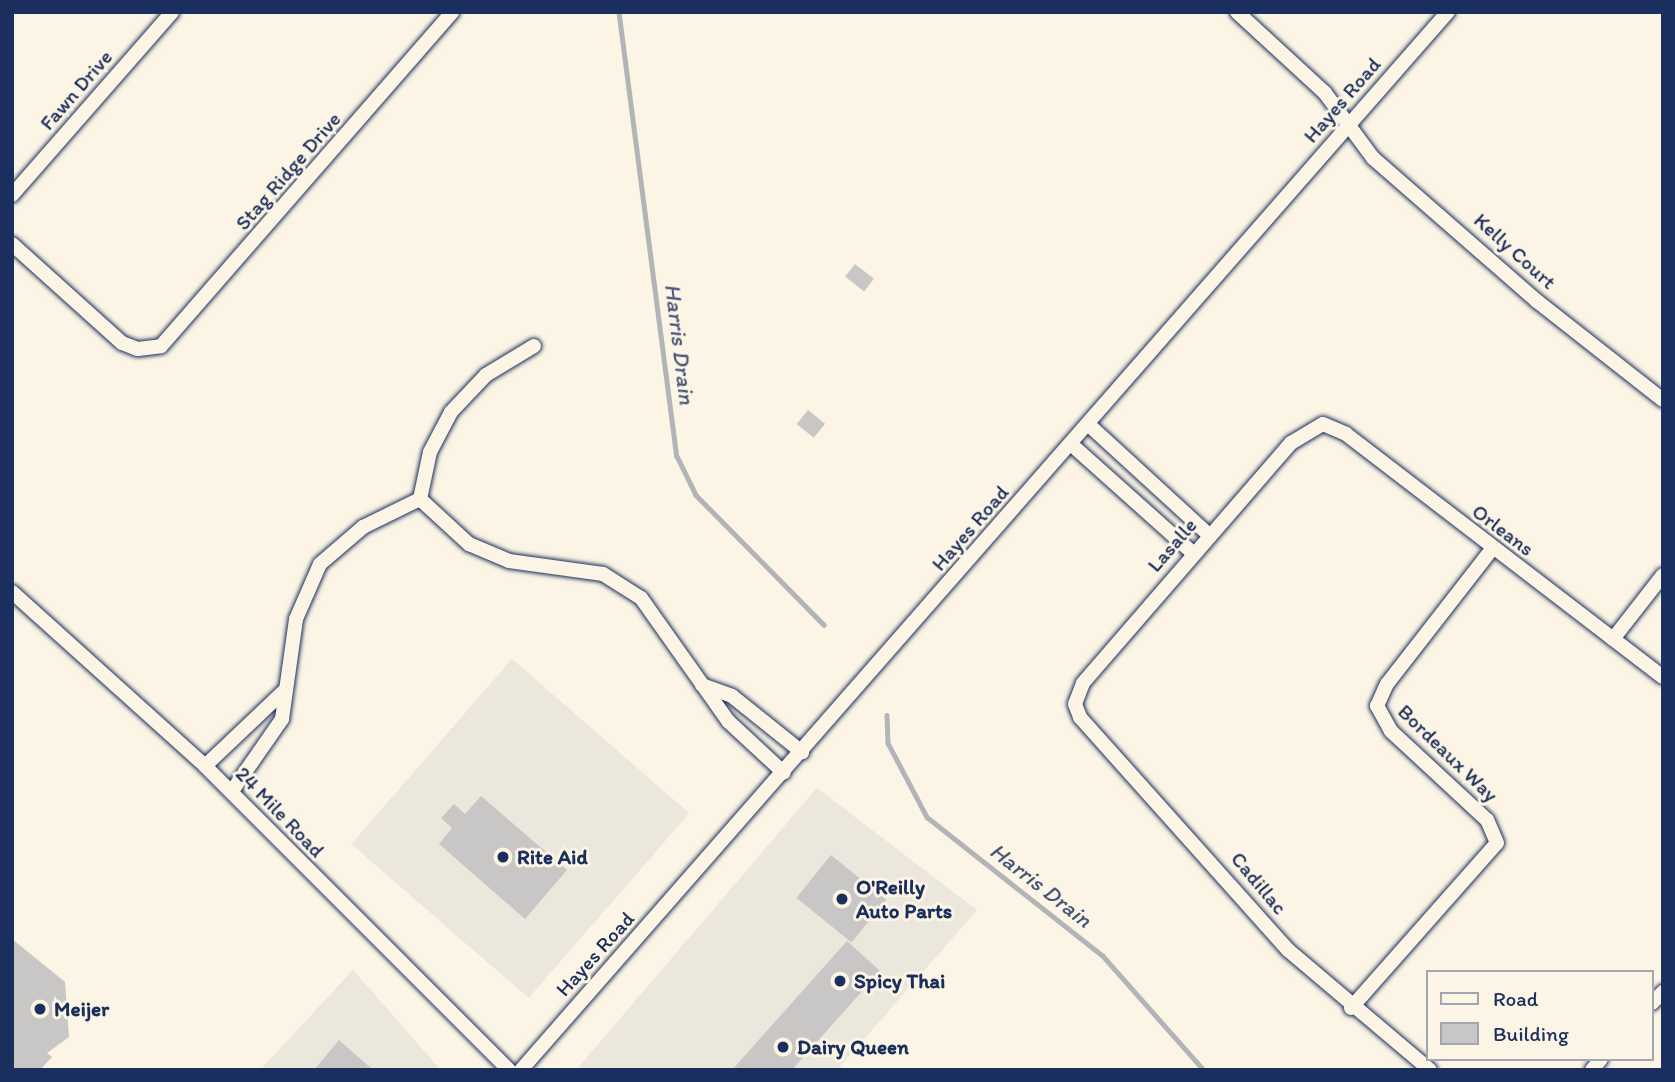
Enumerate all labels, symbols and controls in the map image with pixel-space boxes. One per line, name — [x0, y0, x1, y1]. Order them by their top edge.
street label: Fawn Drive — [34, 45, 118, 135]
street label: Hayes Road — [1298, 52, 1386, 148]
street label: Stag Ridge Drive — [230, 107, 346, 235]
street label: Kelly Court — [1469, 208, 1561, 294]
water label: Harris Drain — [659, 282, 701, 406]
street label: Hayes Road — [926, 480, 1014, 576]
street label: Orleans — [1467, 499, 1539, 561]
street label: Lasalle — [1142, 513, 1202, 577]
street label: Bordeaux Way — [1393, 699, 1503, 807]
street label: 24 Mile Road — [231, 761, 329, 863]
water label: Harris Drain — [985, 837, 1097, 933]
place label: Rite Aid — [517, 844, 588, 870]
street label: Cadillac — [1226, 847, 1292, 919]
marker: Rite Aid — [495, 849, 511, 865]
place label: O'Reilly Auto Parts — [856, 874, 952, 924]
marker: O'Reilly Auto Parts — [834, 891, 850, 907]
street label: Hayes Road — [551, 907, 639, 1001]
place label: Spicy Thai — [854, 968, 946, 994]
legend — [1426, 970, 1654, 1061]
marker: Spicy Thai — [832, 973, 848, 989]
text: Road — [1493, 986, 1538, 1011]
place label: Meijer — [54, 996, 109, 1022]
marker: Meijer — [32, 1001, 48, 1017]
text: Building — [1493, 1021, 1569, 1046]
place label: Dairy Queen — [797, 1034, 909, 1060]
marker: Dairy Queen — [775, 1039, 791, 1055]

